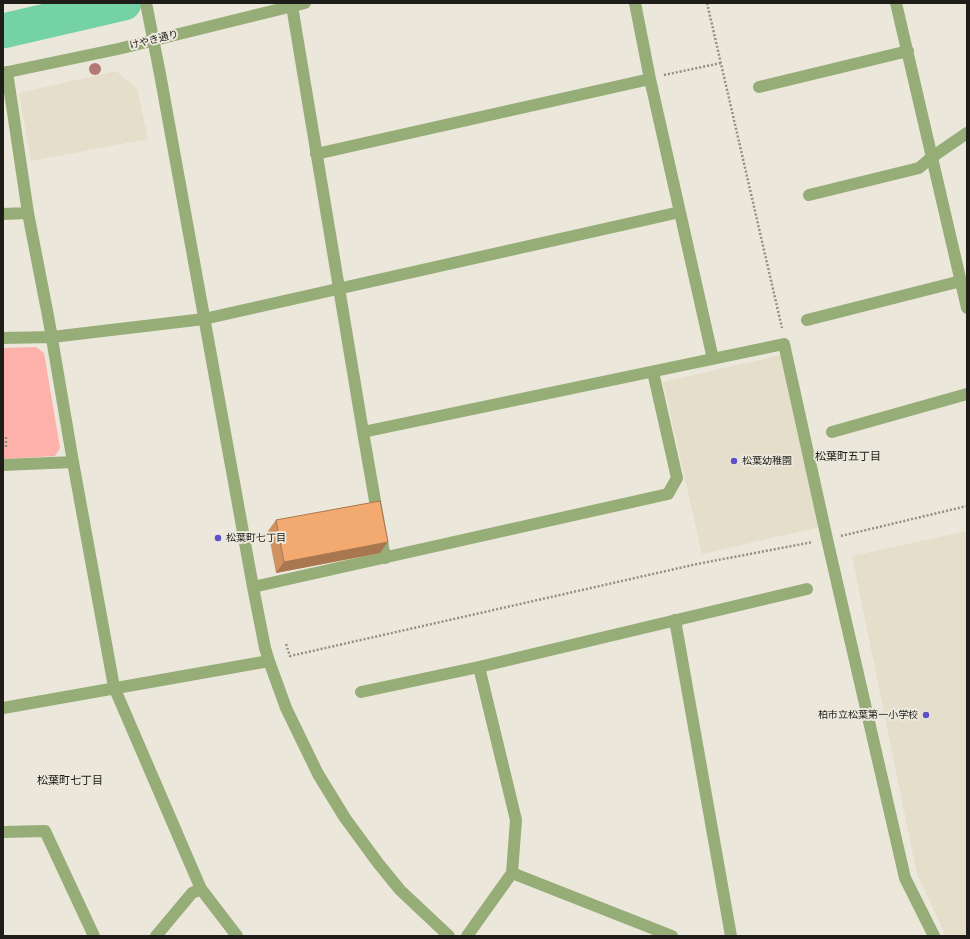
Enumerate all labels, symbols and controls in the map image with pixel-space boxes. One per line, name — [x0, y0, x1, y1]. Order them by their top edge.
street label: けやき通り — [128, 28, 180, 52]
district label: 松葉町五丁目 — [815, 450, 881, 464]
place label: 松葉幼稚園 — [742, 455, 792, 467]
marker: 松葉幼稚園 — [729, 456, 739, 466]
place label: 松葉町七丁目 — [226, 532, 286, 544]
marker: 松葉町七丁目 — [213, 533, 223, 543]
place label: 柏市立松葉第一小学校 — [818, 709, 918, 721]
marker: 柏市立松葉第一小学校 — [921, 710, 931, 720]
district label: 松葉町七丁目 — [37, 774, 103, 788]

